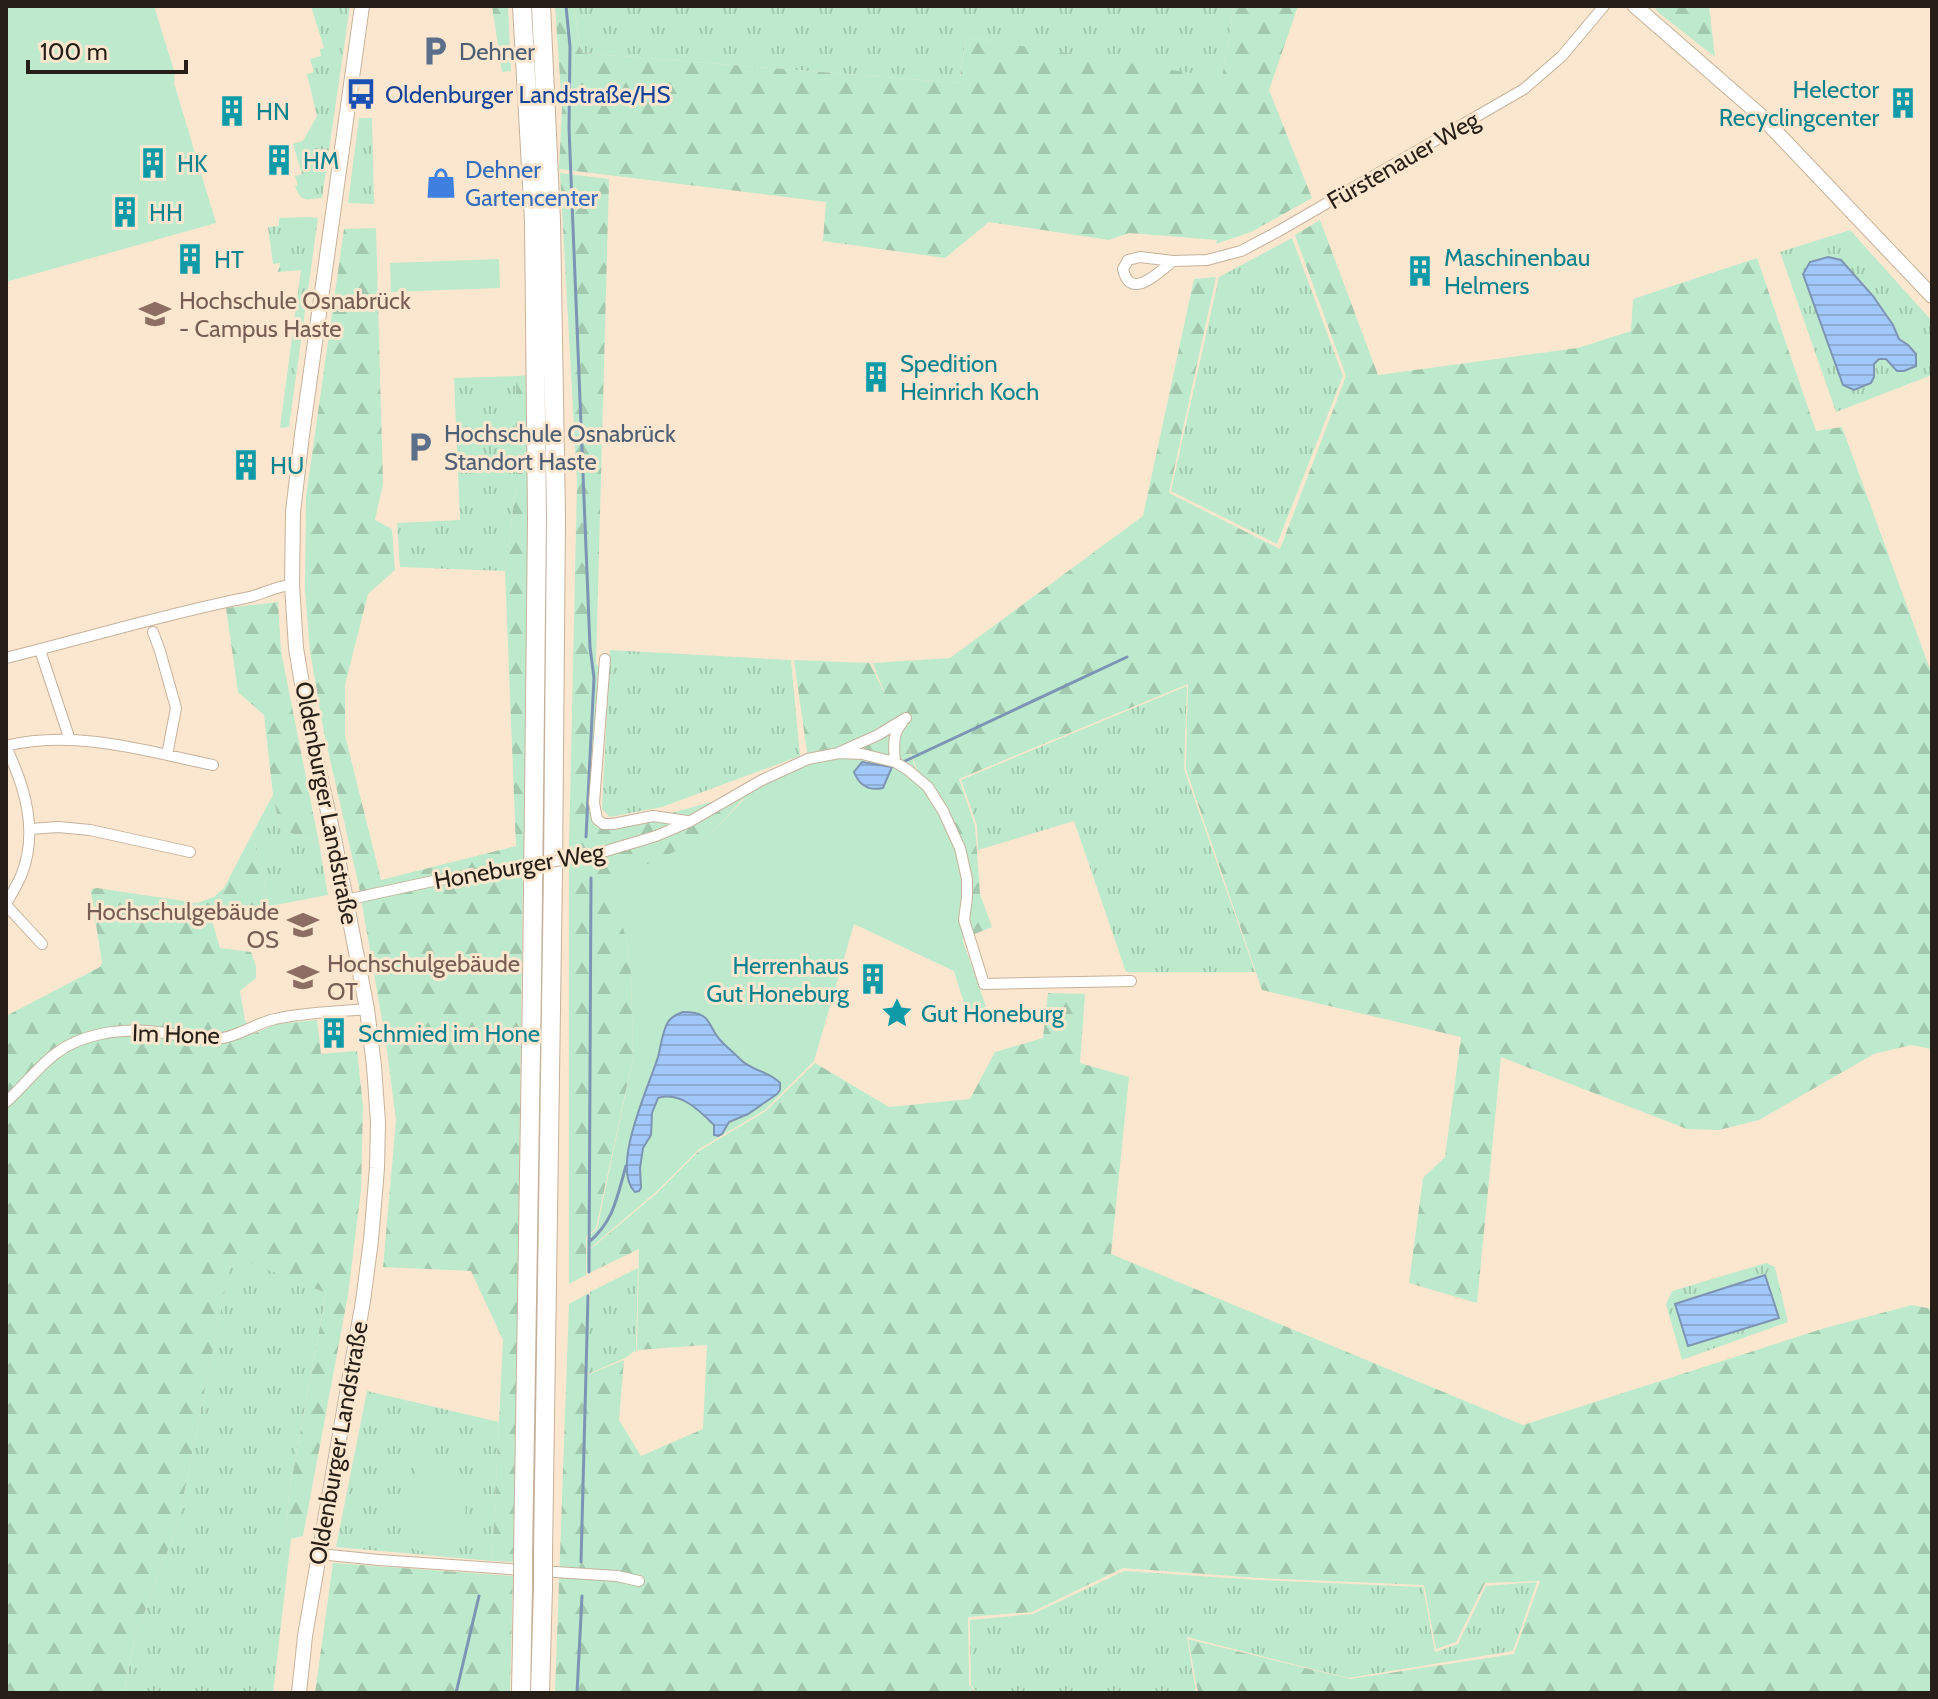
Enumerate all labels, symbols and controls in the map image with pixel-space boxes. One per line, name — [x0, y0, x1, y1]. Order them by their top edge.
scale bar — [28, 24, 186, 74]
parking icon: Dehner — [418, 34, 452, 68]
text: 100 m — [40, 37, 108, 66]
place label: Dehner — [459, 37, 535, 66]
place label: Helector Recyclingcenter — [1719, 75, 1879, 132]
bus stop icon: Oldenburger Landstraße/HS — [344, 77, 378, 111]
place label: Oldenburger Landstraße/HS — [385, 80, 670, 109]
building icon: Helector Recyclingcenter — [1886, 86, 1920, 120]
building icon: HN — [215, 94, 249, 128]
place label: HN — [256, 97, 290, 126]
street label: Fürstenauer Weg — [1322, 104, 1485, 215]
building icon: HM — [262, 143, 296, 177]
building icon: HK — [136, 146, 170, 180]
place label: HM — [303, 146, 339, 175]
place label: HK — [177, 149, 208, 178]
place label: Dehner Gartencenter — [465, 155, 598, 212]
shop icon: Dehner Gartencenter — [424, 166, 458, 200]
building icon: HH — [108, 195, 142, 229]
place label: HH — [149, 198, 183, 227]
building icon: HT — [173, 242, 207, 276]
place label: Maschinenbau Helmers — [1444, 243, 1590, 300]
place label: HT — [214, 245, 244, 274]
building icon: Maschinenbau Helmers — [1403, 254, 1437, 288]
place label: Hochschule Osnabrück - Campus Haste — [179, 286, 411, 343]
school or university icon: Hochschule Osnabrück - Campus Haste — [138, 297, 172, 331]
place label: Spedition Heinrich Koch — [900, 349, 1039, 406]
building icon: Spedition Heinrich Koch — [859, 360, 893, 394]
place label: Hochschule Osnabrück Standort Haste — [444, 419, 676, 476]
parking icon: Hochschule Osnabrück Standort Haste — [403, 430, 437, 464]
building icon: HU — [229, 448, 263, 482]
place label: HU — [270, 451, 304, 480]
street label: Oldenburger Landstraße — [289, 679, 365, 927]
street label: Honeburger Weg — [432, 837, 607, 895]
place label: Hochschulgebäude OS — [86, 897, 279, 954]
school or university icon: Hochschulgebäude OS — [286, 908, 320, 942]
place label: Hochschulgebäude OT — [327, 949, 520, 1006]
place label: Herrenhaus Gut Honeburg — [706, 951, 850, 1008]
school or university icon: Hochschulgebäude OT — [286, 960, 320, 994]
building icon: Herrenhaus Gut Honeburg — [856, 962, 890, 996]
place icon: Gut Honeburg — [880, 996, 914, 1030]
place label: Gut Honeburg — [921, 999, 1065, 1028]
building icon: Schmied im Hone — [317, 1016, 351, 1050]
street label: Im Hone — [132, 1018, 220, 1050]
place label: Schmied im Hone — [358, 1019, 540, 1048]
street label: Oldenburger Landstraße — [302, 1319, 374, 1567]

